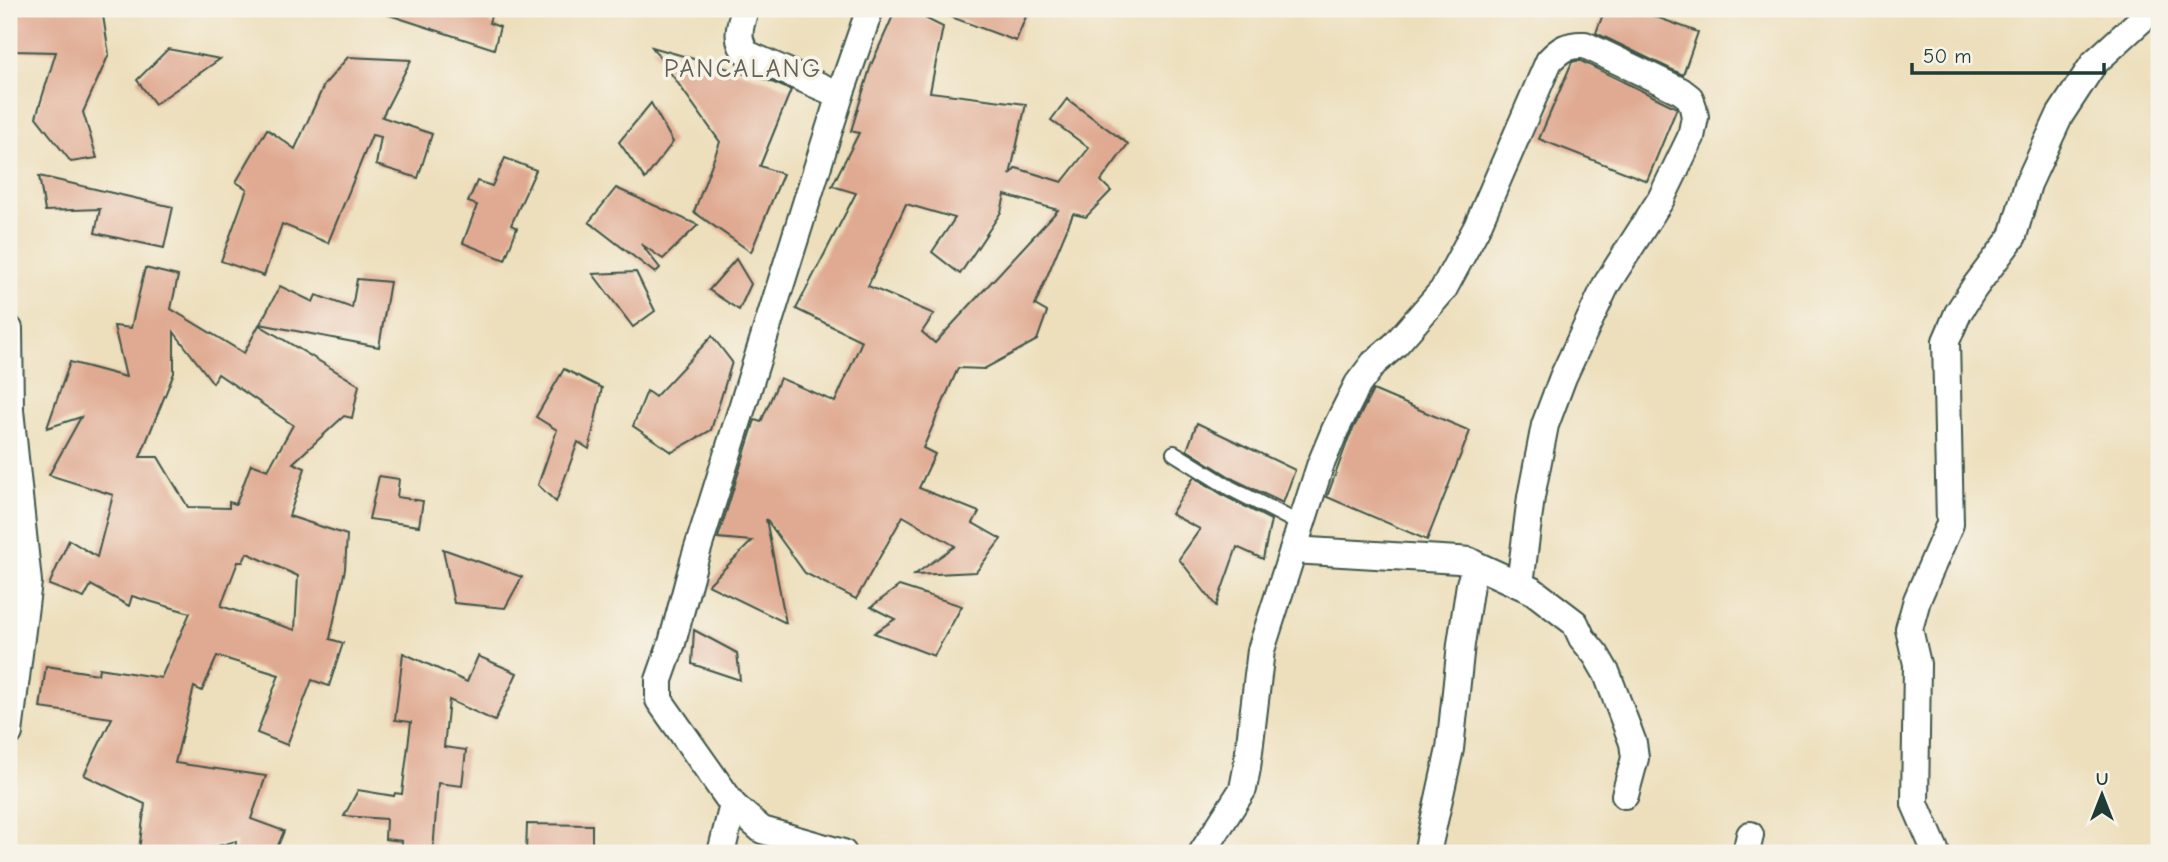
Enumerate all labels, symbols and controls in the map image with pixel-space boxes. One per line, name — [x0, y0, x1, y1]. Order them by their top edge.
scale bar — [1912, 32, 2105, 76]
text: 50 m — [1923, 44, 1972, 68]
district label: PANCALANG — [664, 54, 822, 84]
north arrow — [2066, 760, 2136, 830]
text: U — [2096, 768, 2108, 790]

